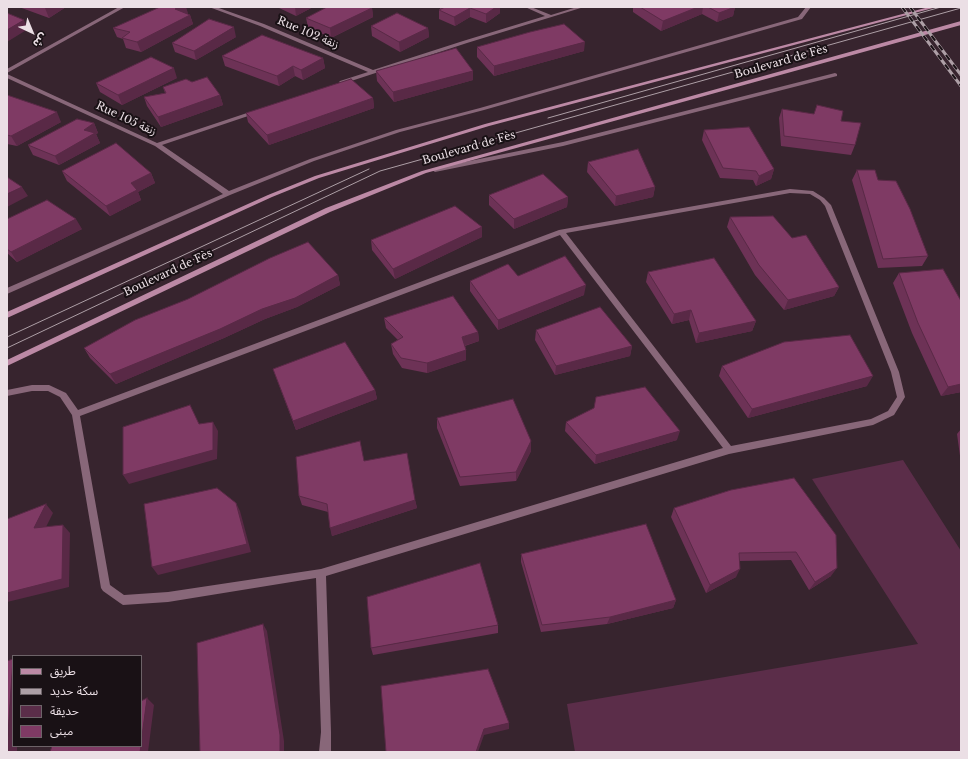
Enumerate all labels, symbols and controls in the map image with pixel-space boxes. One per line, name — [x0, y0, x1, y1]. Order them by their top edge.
north arrow — [12, 12, 52, 52]
street label: Rue 102 زنقة — [275, 14, 341, 52]
text: ش — [30, 30, 51, 51]
street label: Boulevard de Fès — [733, 42, 829, 82]
street label: Rue 105 زنقة — [94, 99, 158, 139]
street label: Boulevard de Fès — [421, 128, 517, 168]
street label: Boulevard de Fès — [122, 247, 214, 299]
legend — [12, 655, 142, 747]
text: طريق — [50, 663, 76, 678]
text: سكة حديد — [50, 683, 98, 698]
text: حديقة — [50, 703, 79, 718]
text: مبنى — [50, 723, 73, 738]

